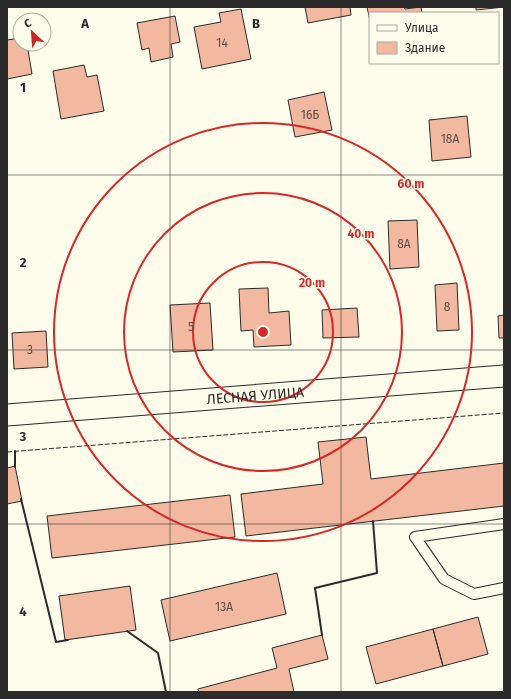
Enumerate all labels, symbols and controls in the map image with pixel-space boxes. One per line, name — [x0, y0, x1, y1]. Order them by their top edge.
north arrow — [12, 12, 52, 52]
legend — [369, 12, 499, 64]
text: С — [22, 16, 34, 31]
text: A — [80, 16, 89, 31]
text: B — [252, 16, 260, 31]
text: Улица — [405, 21, 439, 35]
house number: 14 — [216, 36, 228, 50]
text: Здание — [405, 41, 445, 55]
text: 1 — [20, 80, 26, 95]
house number: 16Б — [301, 108, 319, 122]
house number: 18А — [441, 132, 459, 146]
text: 60 m — [398, 177, 424, 191]
text: 40 m — [348, 227, 374, 241]
house number: 8А — [397, 237, 411, 251]
text: 2 — [20, 255, 27, 270]
text: 20 m — [299, 276, 325, 290]
house number: 8 — [444, 300, 451, 314]
house number: 5 — [188, 320, 194, 334]
centre of rings — [256, 325, 270, 339]
house number: 3 — [27, 343, 33, 357]
street label: ЛЕСНАЯ УЛИЦА — [206, 383, 305, 408]
text: 3 — [19, 429, 27, 444]
house number: 13А — [215, 600, 233, 614]
text: 4 — [19, 604, 27, 619]

